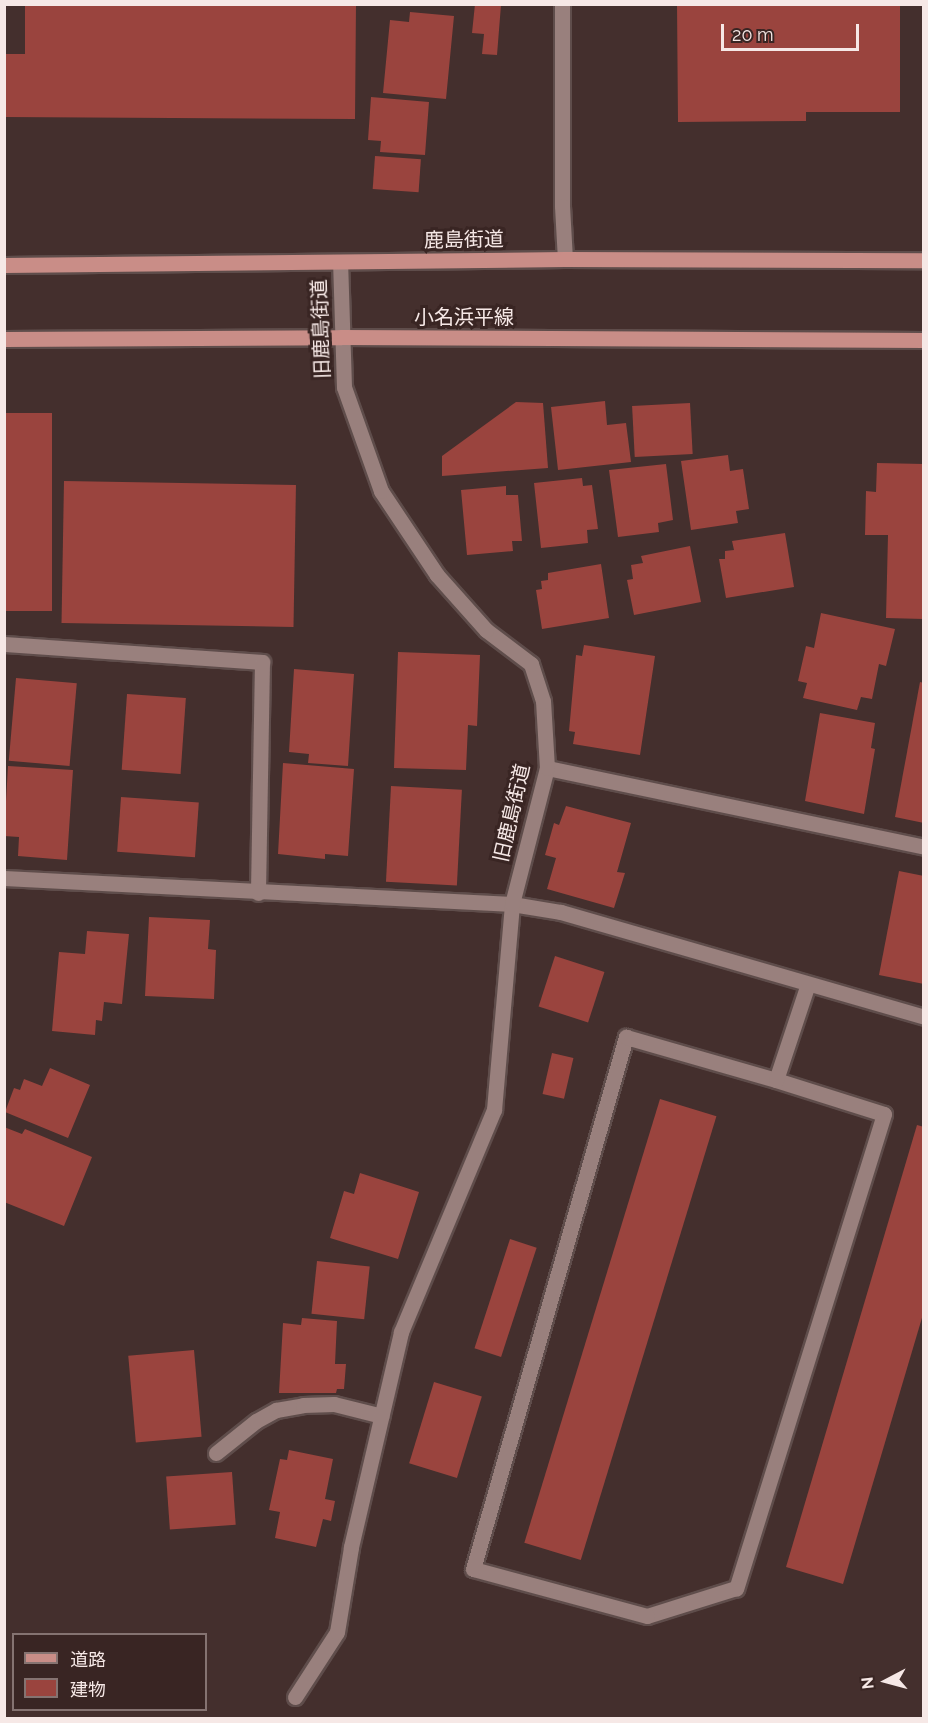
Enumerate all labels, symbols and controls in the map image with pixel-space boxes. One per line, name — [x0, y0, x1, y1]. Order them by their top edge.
scale bar — [724, 12, 862, 50]
text: 20 m — [732, 24, 774, 45]
street label: 鹿島街道 — [424, 227, 504, 253]
street label: 旧鹿島街道 — [307, 279, 335, 379]
street label: 小名浜平線 — [414, 305, 514, 329]
street label: 旧鹿島街道 — [489, 762, 535, 864]
legend — [12, 1633, 207, 1711]
text: 道路 — [70, 1649, 106, 1670]
north arrow — [856, 1651, 916, 1711]
text: N — [858, 1676, 878, 1690]
text: 建物 — [70, 1679, 106, 1700]

